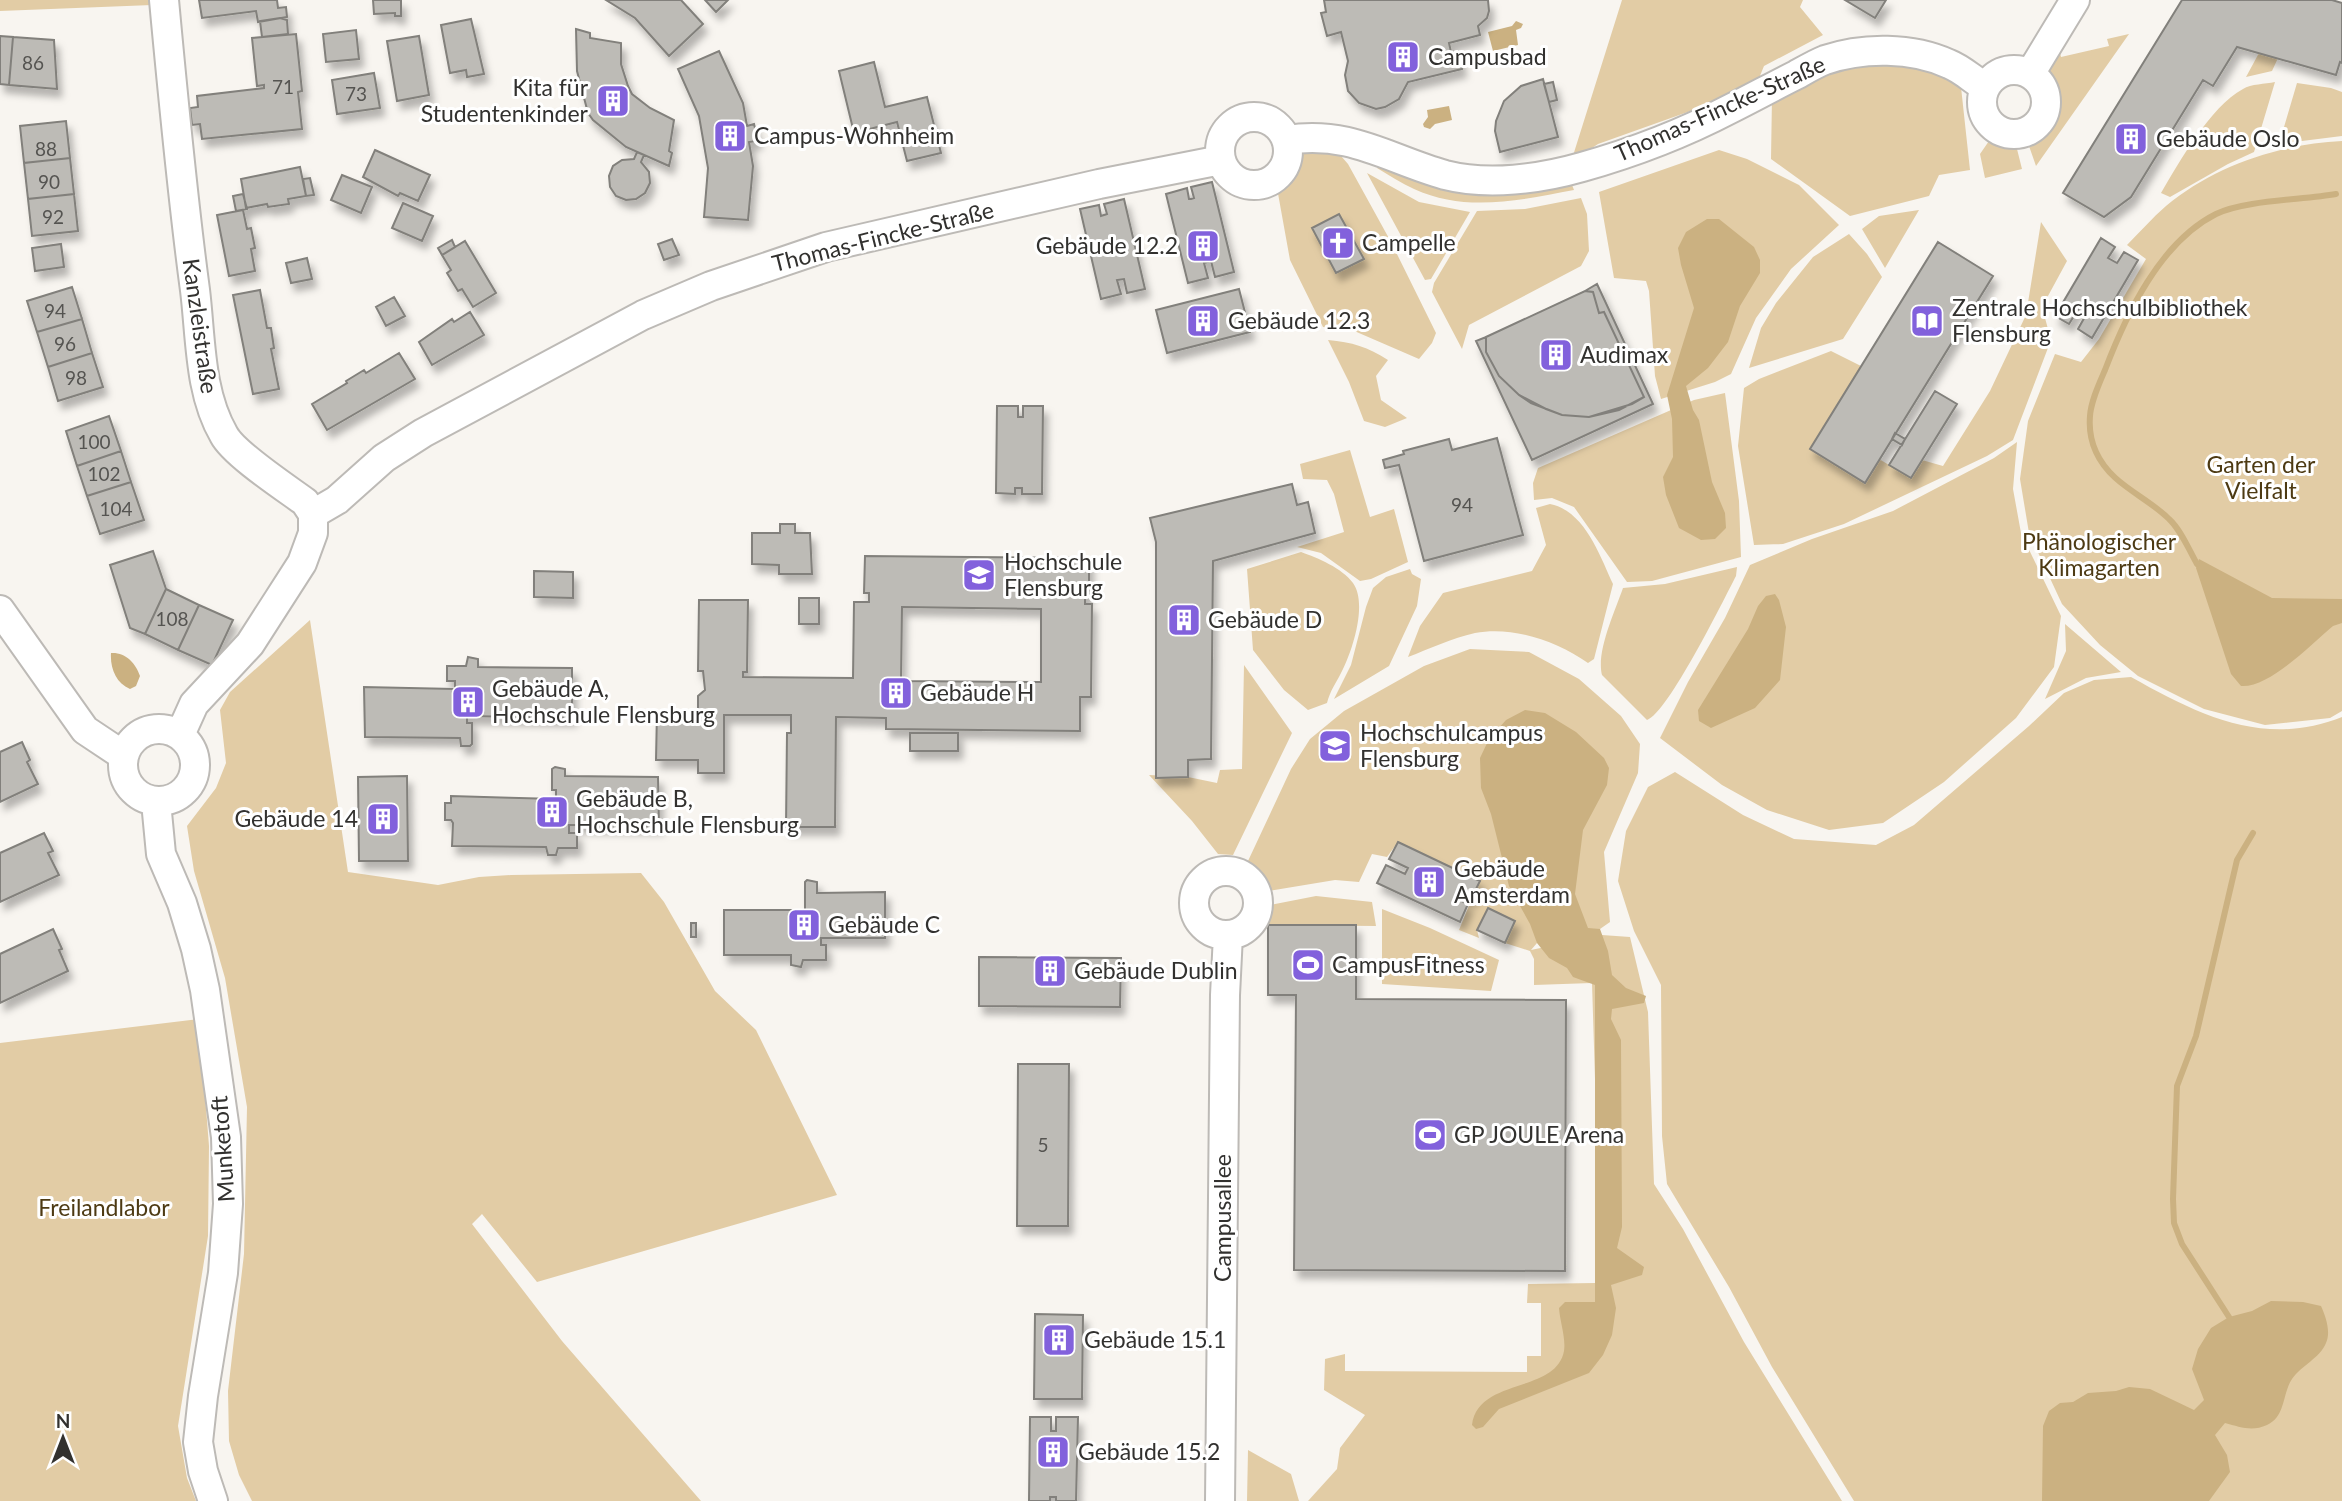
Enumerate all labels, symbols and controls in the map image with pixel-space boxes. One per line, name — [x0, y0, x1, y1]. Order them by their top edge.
building icon: Campusbad — [1384, 38, 1422, 76]
place label: Campusbad — [1428, 42, 1547, 70]
street label: Thomas-Fincke-Straße — [1610, 49, 1829, 167]
house number: 86 — [22, 51, 44, 74]
place label: Kita für Studentenkinder — [421, 73, 589, 127]
house number: 71 — [272, 75, 294, 98]
house number: 73 — [345, 82, 367, 105]
building icon: Kita für Studentenkinder — [594, 82, 632, 120]
building icon: Campus-Wohnheim — [711, 117, 749, 155]
building icon: Gebäude Oslo — [2112, 120, 2150, 158]
place label: Campus-Wohnheim — [754, 121, 954, 149]
place label: Gebäude Oslo — [2156, 124, 2300, 152]
house number: 88 — [35, 137, 57, 160]
house number: 90 — [38, 170, 60, 193]
street label: Thomas-Fincke-Straße — [769, 195, 996, 277]
house number: 92 — [42, 205, 64, 228]
church icon: Campelle — [1319, 224, 1357, 262]
building icon: Gebäude 12.2 — [1184, 227, 1222, 265]
place label: Campelle — [1362, 228, 1456, 256]
place label: Gebäude 12.2 — [1036, 231, 1178, 259]
street label: Kanzleistraße — [178, 256, 224, 395]
place label: Zentrale Hochschulbibliothek Flensburg — [1952, 293, 2248, 347]
house number: 94 — [44, 299, 66, 322]
building icon: Gebäude 12.3 — [1184, 302, 1222, 340]
library icon: Zentrale Hochschulbibliothek Flensburg — [1908, 302, 1946, 340]
place label: Gebäude 12.3 — [1228, 306, 1370, 334]
house number: 96 — [54, 332, 76, 355]
building icon: Audimax — [1537, 336, 1575, 374]
place label: Audimax — [1580, 340, 1669, 368]
house number: 98 — [65, 366, 87, 389]
house number: 100 — [77, 430, 111, 453]
park label: Garten der Vielfalt — [2207, 450, 2316, 504]
house number: 102 — [87, 462, 121, 485]
house number: 94 — [1451, 493, 1473, 516]
house number: 104 — [99, 497, 133, 520]
park label: Phänologischer Klimagarten — [2022, 527, 2177, 581]
place label: Hochschule Flensburg — [1004, 547, 1122, 601]
school or university icon: Hochschule Flensburg — [960, 556, 998, 594]
building icon: Gebäude D — [1165, 601, 1203, 639]
place label: Gebäude D — [1208, 605, 1322, 633]
house number: 108 — [155, 607, 189, 630]
place label: Gebäude A, Hochschule Flensburg — [492, 674, 715, 728]
building icon: Gebäude H — [877, 674, 915, 712]
place label: Gebäude H — [920, 678, 1034, 706]
building icon: Gebäude A, Hochschule Flensburg — [449, 683, 487, 721]
place label: Hochschulcampus Flensburg — [1360, 718, 1543, 772]
school or university icon: Hochschulcampus Flensburg — [1316, 727, 1354, 765]
place label: Gebäude B, Hochschule Flensburg — [576, 784, 799, 838]
building icon: Gebäude B, Hochschule Flensburg — [533, 793, 571, 831]
building icon: Gebäude 14 — [364, 800, 402, 838]
place label: Gebäude 14 — [234, 804, 358, 832]
place label: Gebäude Amsterdam — [1454, 854, 1570, 908]
building icon: Gebäude Amsterdam — [1410, 863, 1448, 901]
building icon: Gebäude C — [785, 906, 823, 944]
place label: Gebäude C — [828, 910, 940, 938]
sports icon: CampusFitness — [1289, 946, 1327, 984]
place label: CampusFitness — [1332, 950, 1485, 978]
building icon: Gebäude Dublin — [1031, 952, 1069, 990]
place label: Gebäude Dublin — [1074, 956, 1238, 984]
street label: Munketoft — [204, 1095, 240, 1203]
sports icon: GP JOULE Arena — [1411, 1116, 1449, 1154]
place label: GP JOULE Arena — [1454, 1120, 1624, 1148]
house number: 5 — [1037, 1133, 1049, 1156]
street label: Campusallee — [1208, 1154, 1236, 1282]
park label: Freilandlabor — [38, 1193, 170, 1221]
building icon: Gebäude 15.1 — [1040, 1321, 1078, 1359]
place label: Gebäude 15.1 — [1084, 1325, 1226, 1353]
north arrow — [28, 1403, 98, 1473]
text: N — [56, 1409, 70, 1432]
building icon: Gebäude 15.2 — [1034, 1433, 1072, 1471]
place label: Gebäude 15.2 — [1078, 1437, 1220, 1465]

